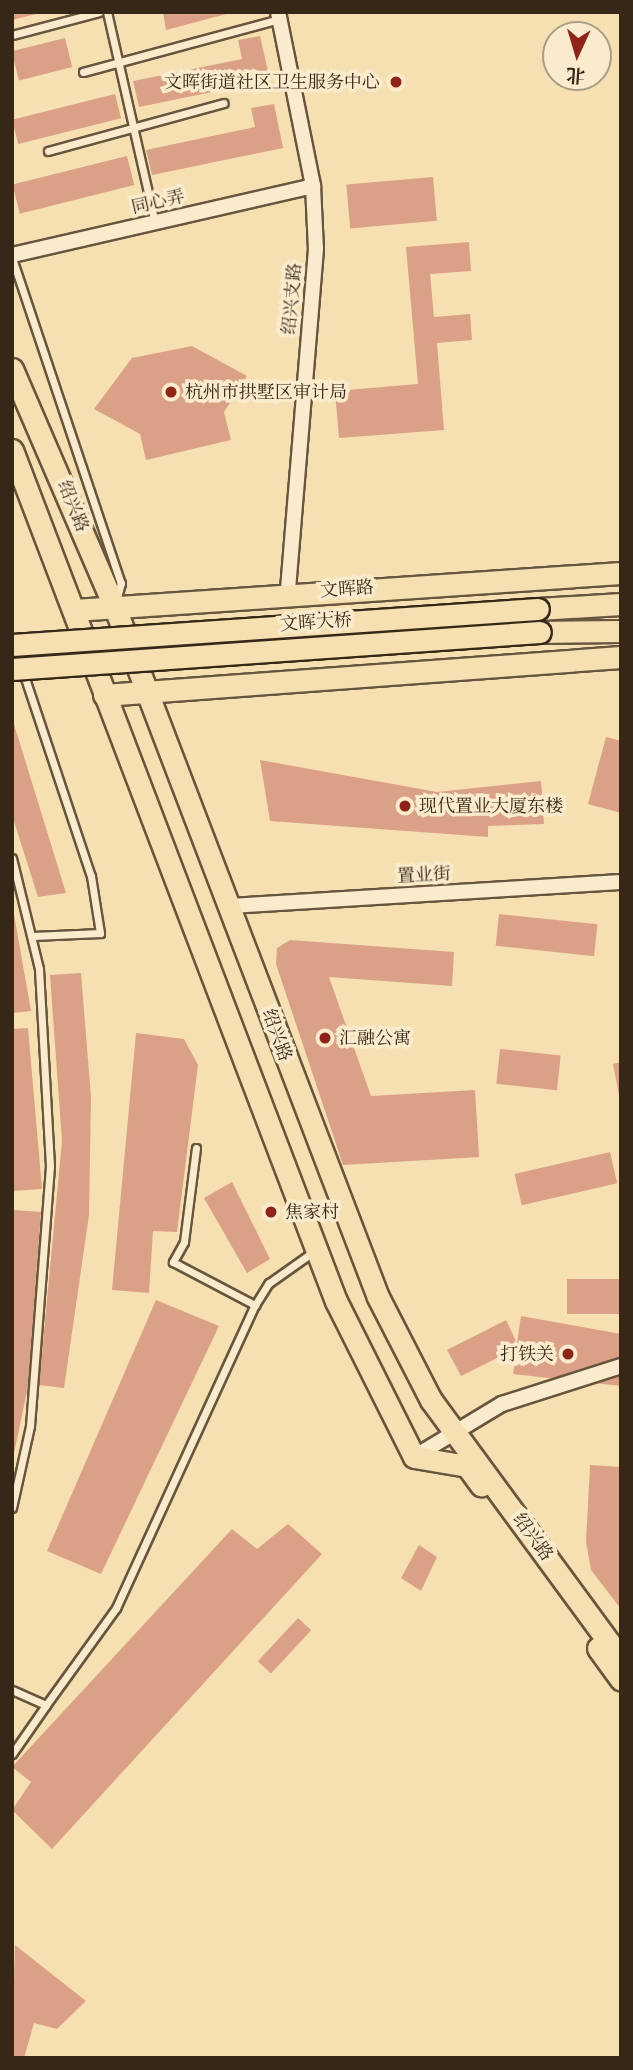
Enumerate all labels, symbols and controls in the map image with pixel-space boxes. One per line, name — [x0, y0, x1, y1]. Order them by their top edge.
north arrow — [542, 21, 612, 91]
text: 北 — [565, 63, 586, 88]
place label: 文晖街道社区卫生服务中心 — [164, 71, 380, 93]
marker: 文晖街道社区卫生服务中心 — [386, 72, 406, 92]
street label: 同心弄 — [129, 185, 187, 219]
street label: 绍兴支路 — [278, 262, 306, 336]
place label: 杭州市拱墅区审计局 — [185, 381, 347, 403]
marker: 杭州市拱墅区审计局 — [163, 384, 179, 400]
street label: 绍兴路 — [53, 477, 93, 535]
street label: 文晖路 — [319, 576, 375, 602]
street label: 文晖大桥 — [279, 609, 353, 635]
place label: 现代置业大厦东楼 — [419, 795, 563, 817]
marker: 现代置业大厦东楼 — [397, 798, 413, 814]
street label: 置业街 — [396, 863, 452, 887]
street label: 绍兴路 — [258, 1006, 296, 1064]
place label: 汇融公寓 — [339, 1027, 411, 1049]
marker: 汇融公寓 — [317, 1030, 333, 1046]
place label: 焦家村 — [285, 1201, 339, 1223]
marker: 焦家村 — [263, 1204, 279, 1220]
place label: 打铁关 — [500, 1343, 554, 1365]
marker: 打铁关 — [560, 1346, 576, 1362]
street label: 绍兴路 — [508, 1509, 558, 1565]

